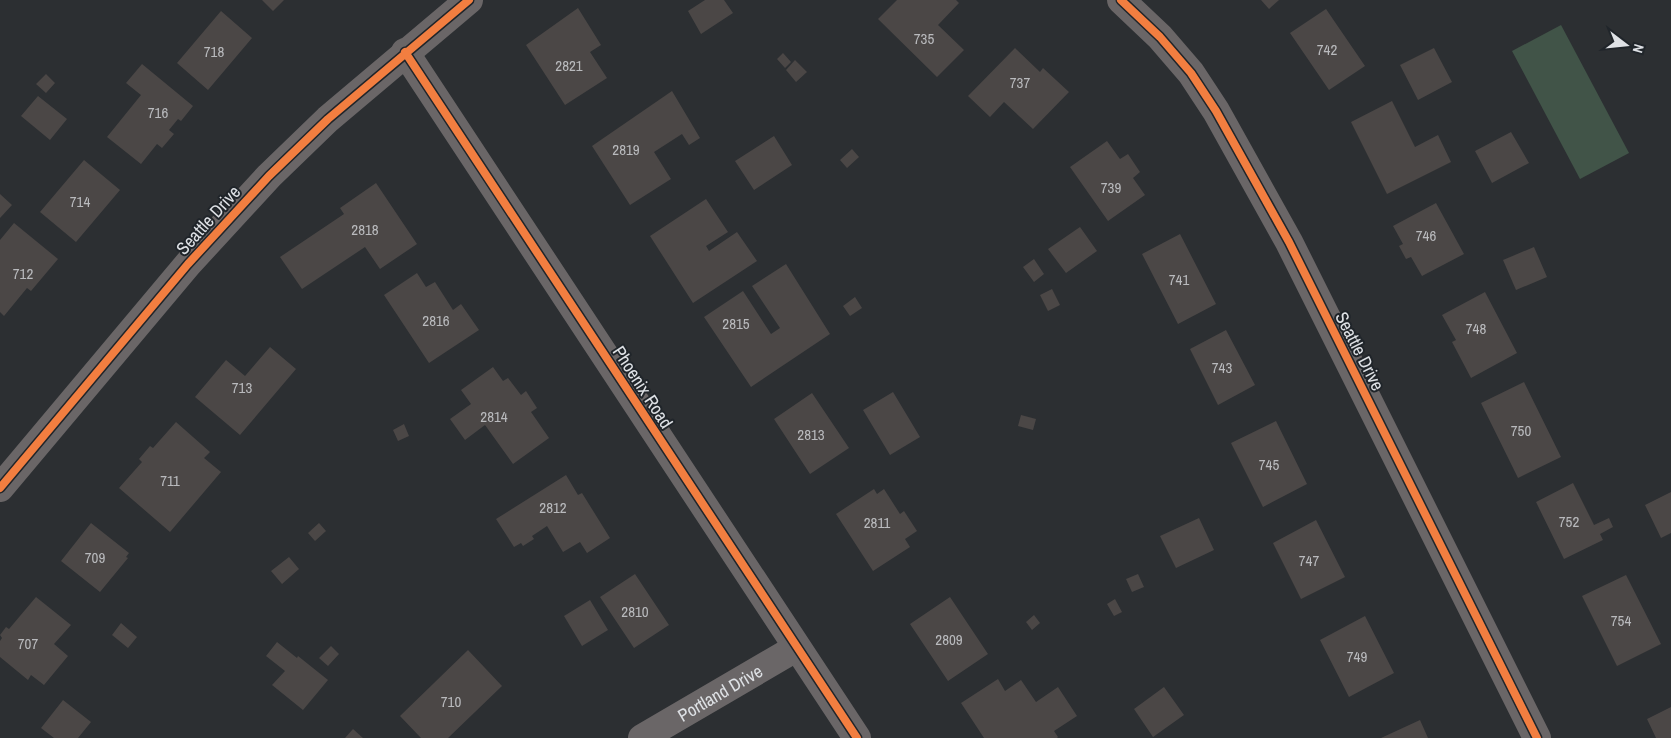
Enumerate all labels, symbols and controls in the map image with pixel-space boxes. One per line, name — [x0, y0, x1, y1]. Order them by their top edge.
north arrow — [1601, 20, 1651, 70]
house number: 735 — [914, 28, 934, 49]
house number: 742 — [1317, 39, 1337, 60]
house number: 718 — [204, 41, 224, 62]
text: N — [1629, 42, 1648, 55]
house number: 2821 — [555, 55, 583, 76]
house number: 737 — [1010, 72, 1030, 93]
house number: 716 — [148, 102, 168, 123]
house number: 2819 — [612, 139, 640, 160]
house number: 739 — [1101, 177, 1121, 198]
street label: Seattle Drive — [170, 180, 246, 260]
house number: 714 — [70, 191, 90, 212]
house number: 2818 — [351, 219, 379, 240]
house number: 746 — [1416, 225, 1436, 246]
house number: 712 — [13, 263, 33, 284]
house number: 741 — [1169, 269, 1189, 290]
street label: Seattle Drive — [1329, 307, 1391, 395]
house number: 2816 — [422, 310, 450, 331]
house number: 2815 — [722, 313, 750, 334]
house number: 748 — [1466, 318, 1486, 339]
street label: Phoenix Road — [607, 341, 679, 433]
house number: 743 — [1212, 357, 1232, 378]
house number: 713 — [232, 377, 252, 398]
house number: 2814 — [480, 406, 508, 427]
house number: 750 — [1511, 420, 1531, 441]
house number: 2813 — [797, 424, 825, 445]
house number: 745 — [1259, 454, 1279, 475]
house number: 711 — [160, 470, 180, 491]
house number: 2812 — [539, 497, 567, 518]
house number: 752 — [1559, 511, 1579, 532]
house number: 2811 — [864, 512, 890, 533]
house number: 709 — [85, 547, 105, 568]
house number: 747 — [1299, 550, 1319, 571]
house number: 2810 — [621, 601, 649, 622]
house number: 754 — [1611, 610, 1631, 631]
house number: 2809 — [935, 629, 963, 650]
house number: 707 — [18, 633, 38, 654]
house number: 749 — [1347, 646, 1367, 667]
street label: Portland Drive — [673, 658, 767, 727]
house number: 710 — [441, 691, 461, 712]

